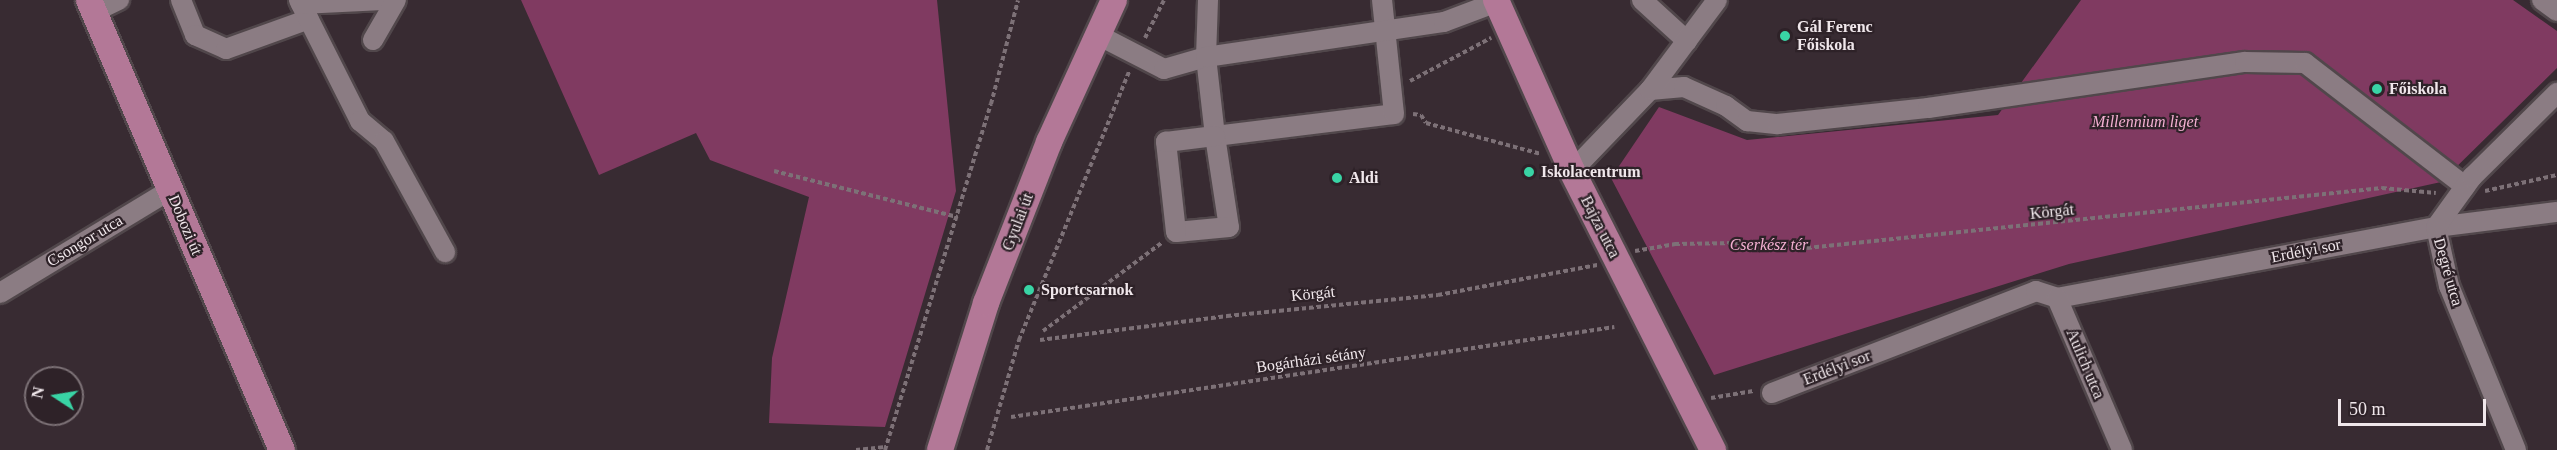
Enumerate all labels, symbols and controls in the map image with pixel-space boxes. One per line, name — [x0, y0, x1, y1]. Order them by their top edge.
place label: Gál Ferenc Főiskola — [1797, 17, 1873, 55]
marker: Gál Ferenc Főiskola — [1778, 29, 1792, 43]
place label: Főiskola — [2389, 79, 2447, 99]
marker: Főiskola — [2370, 82, 2384, 96]
park label: Millennium liget — [2092, 112, 2198, 132]
place label: Iskolacentrum — [1541, 162, 1641, 182]
marker: Iskolacentrum — [1522, 165, 1536, 179]
place label: Aldi — [1349, 168, 1378, 188]
marker: Aldi — [1330, 171, 1344, 185]
street label: Gyulai út — [998, 191, 1038, 253]
street label: Dobozi út — [164, 192, 206, 258]
street label: Bajza utca — [1576, 193, 1624, 261]
street label: Körgát — [2029, 200, 2075, 224]
street label: Csongor utca — [44, 211, 126, 271]
park label: Cserkész tér — [1730, 235, 1808, 255]
street label: Erdélyi sor — [2269, 235, 2343, 267]
street label: Degré utca — [2429, 236, 2467, 308]
place label: Sportcsarnok — [1041, 280, 1133, 300]
street label: Körgát — [1290, 282, 1336, 306]
marker: Sportcsarnok — [1022, 283, 1036, 297]
street label: Aulich utca — [2062, 326, 2108, 402]
street label: Bogárházi sétány — [1255, 343, 1367, 377]
street label: Erdélyi sor — [1801, 346, 1873, 390]
north arrow — [24, 366, 84, 426]
text: N — [28, 385, 47, 400]
scale bar — [2341, 387, 2490, 425]
text: 50 m — [2349, 399, 2386, 419]

